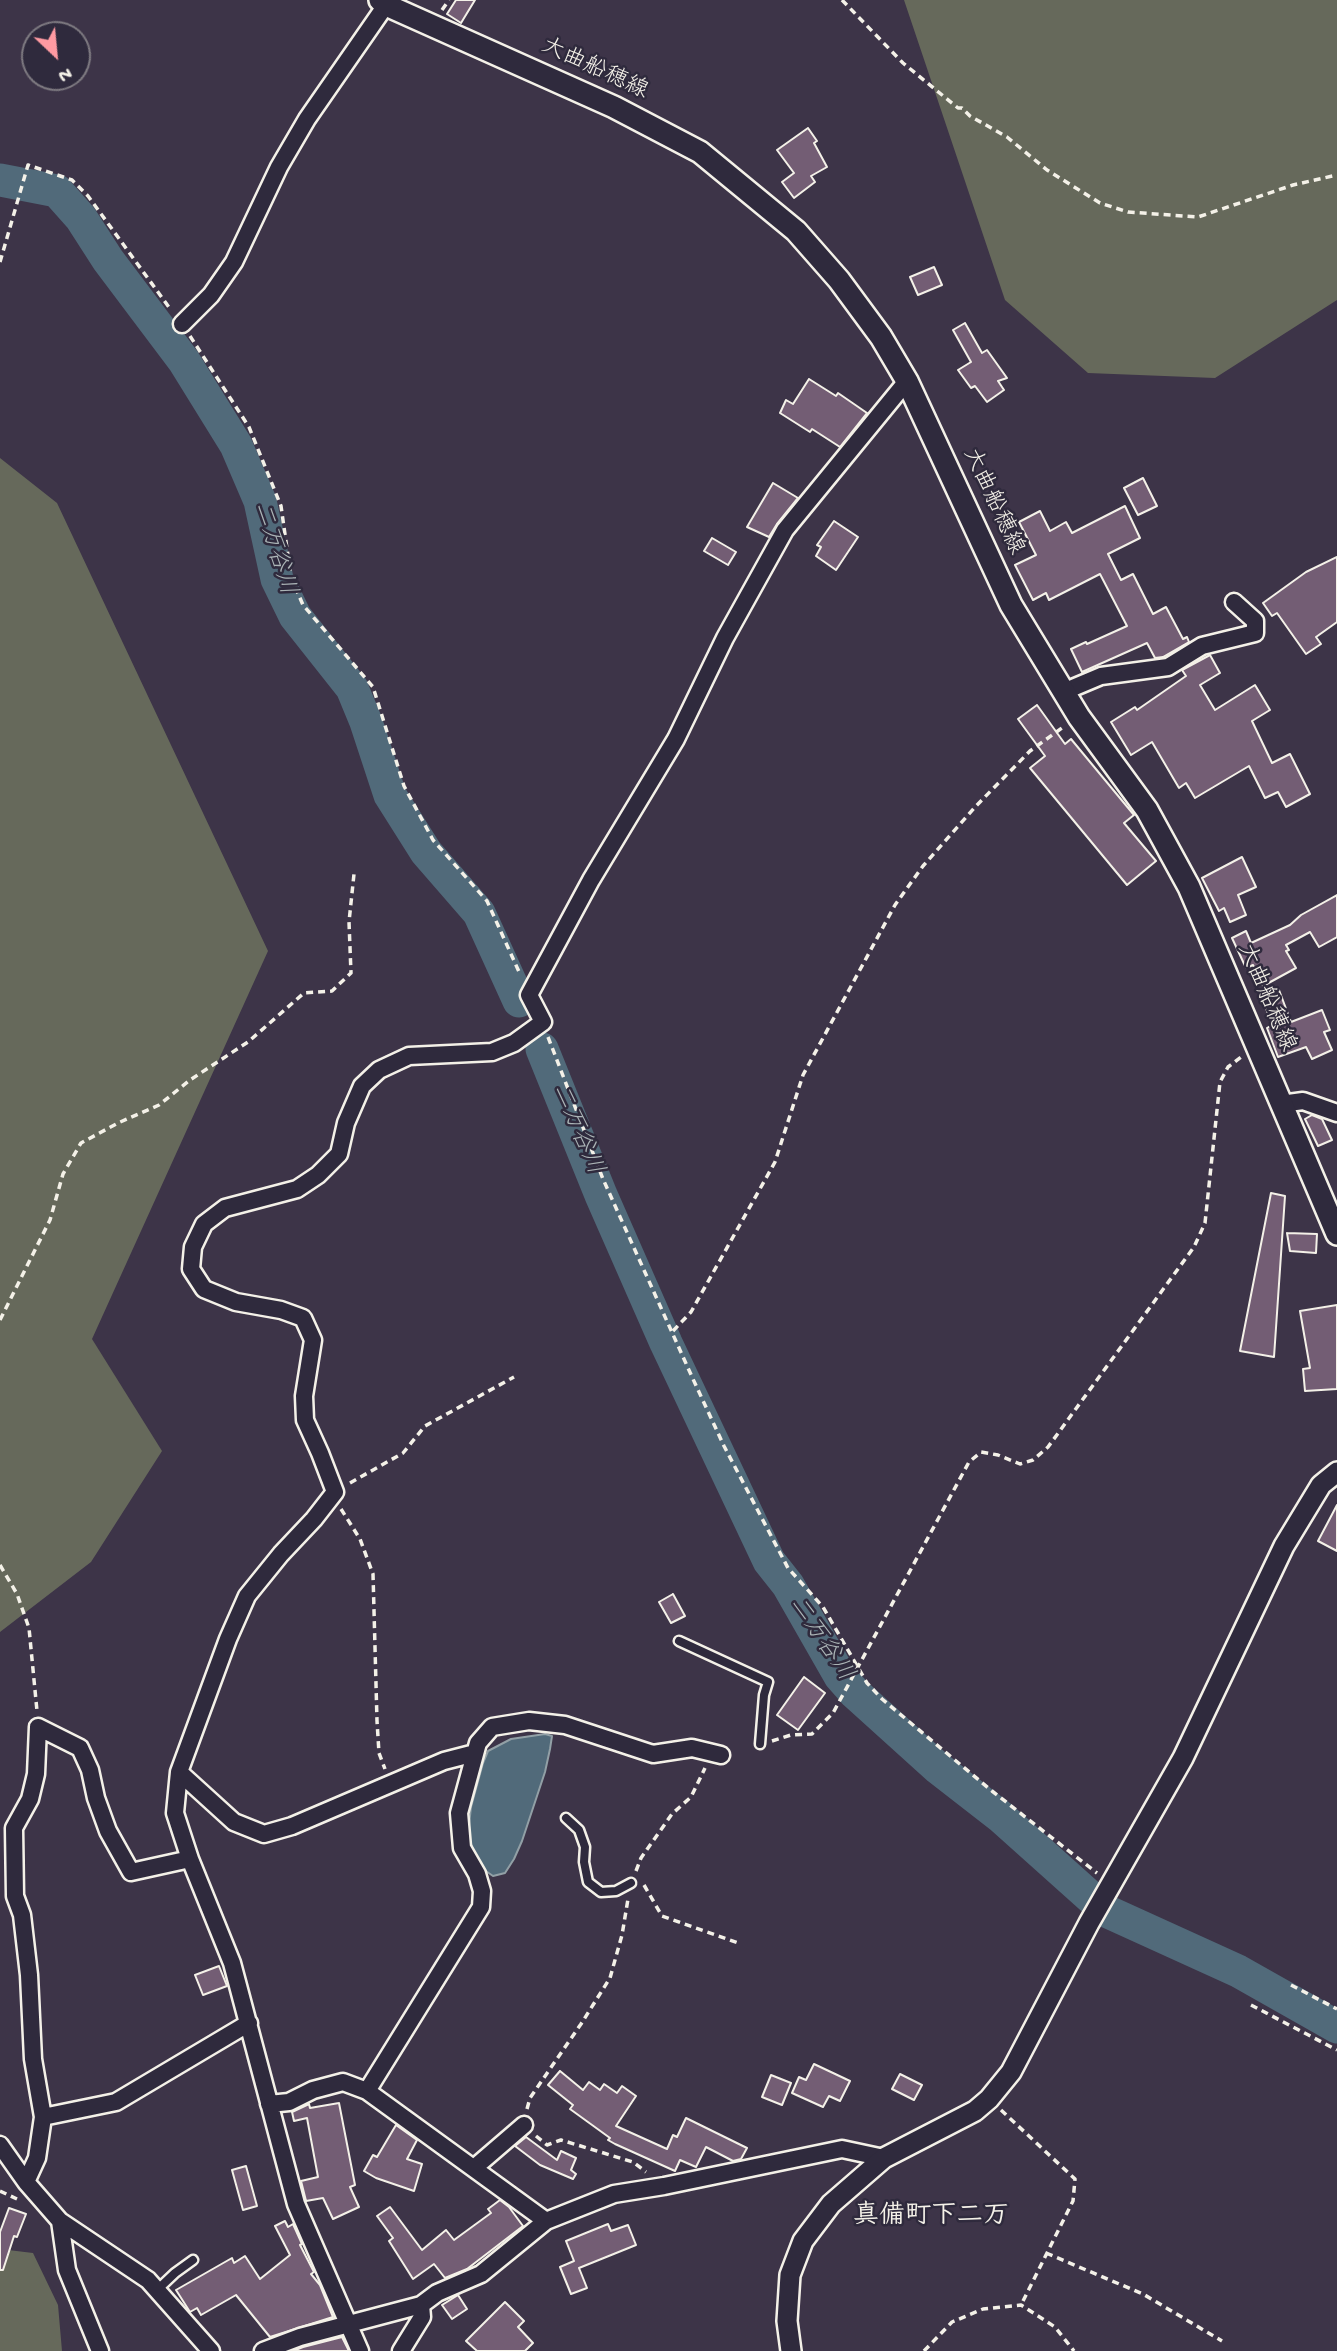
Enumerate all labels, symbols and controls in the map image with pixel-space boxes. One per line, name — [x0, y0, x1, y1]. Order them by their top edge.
north arrow — [21, 21, 91, 91]
street label: 大曲船穂線 — [536, 33, 652, 107]
text: N — [54, 60, 75, 87]
street label: 大曲船穂線 — [955, 444, 1029, 560]
water label: 二万谷川 — [245, 499, 301, 599]
street label: 大曲船穂線 — [1230, 940, 1300, 1056]
water label: 二万谷川 — [544, 1080, 608, 1180]
water label: 二万谷川 — [781, 1592, 859, 1688]
district label: 真備町下二万 — [853, 2202, 1009, 2234]

